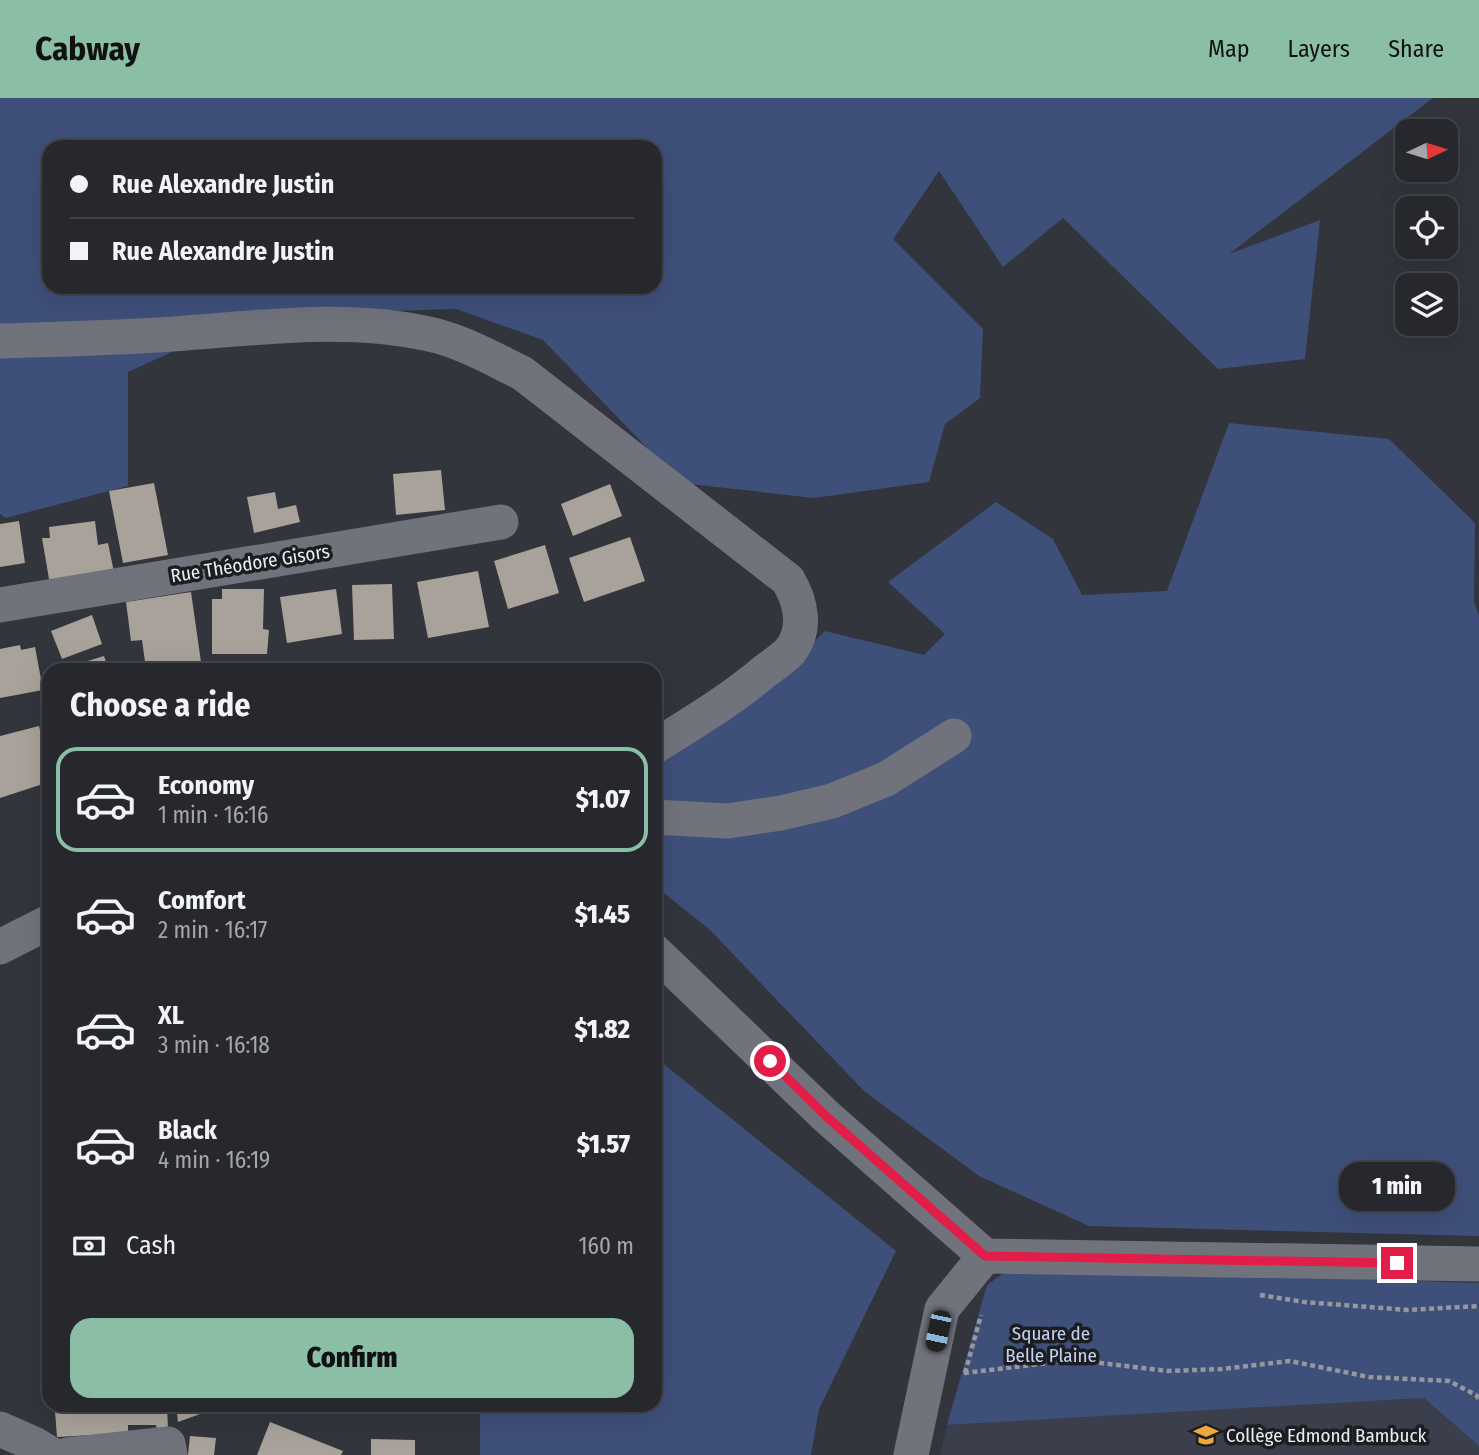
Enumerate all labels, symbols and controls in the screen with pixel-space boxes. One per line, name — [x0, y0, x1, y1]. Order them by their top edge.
text: Cabway — [35, 29, 140, 69]
text: Map — [1208, 35, 1250, 63]
text: Layers — [1288, 35, 1350, 63]
text: Share — [1388, 35, 1444, 63]
north arrow — [1395, 119, 1458, 182]
map controls — [1395, 119, 1458, 336]
text: Rue Alexandre Justin — [112, 169, 334, 200]
button: locate — [1395, 196, 1458, 259]
text: Rue Alexandre Justin — [112, 236, 334, 267]
button: layers — [1395, 273, 1458, 336]
street label: Rue Théodore Gisors — [169, 540, 331, 587]
text: Choose a ride — [70, 686, 251, 724]
icon: car — [74, 768, 137, 831]
text: Economy — [158, 770, 254, 801]
text: $1.07 — [576, 784, 630, 815]
text: 1 min · 16:16 — [158, 801, 268, 829]
icon: car — [74, 883, 137, 946]
text: Comfort — [158, 885, 246, 916]
text: $1.45 — [575, 899, 630, 930]
text: 2 min · 16:17 — [158, 916, 267, 944]
icon: car — [74, 998, 137, 1061]
text: XL — [158, 1000, 184, 1031]
text: $1.82 — [575, 1014, 630, 1045]
text: 3 min · 16:18 — [158, 1031, 270, 1059]
route start — [754, 1045, 786, 1077]
icon: car — [74, 1113, 137, 1176]
text: Black — [158, 1115, 217, 1146]
text: $1.57 — [577, 1129, 630, 1160]
text: 4 min · 16:19 — [158, 1146, 270, 1174]
callout: 1 min — [1339, 1162, 1455, 1210]
text: 1 min — [1372, 1172, 1422, 1200]
icon: cash — [70, 1227, 108, 1265]
text: Cash — [126, 1230, 176, 1261]
text: 160 m — [579, 1232, 634, 1260]
route end — [1381, 1247, 1413, 1279]
car — [924, 1308, 953, 1354]
button: Confirm — [70, 1318, 634, 1398]
park label: Square de Belle Plaine — [1005, 1322, 1097, 1367]
school or university icon: Collège Edmond Bambuck — [1192, 1421, 1220, 1449]
place label: Collège Edmond Bambuck — [1226, 1424, 1427, 1447]

